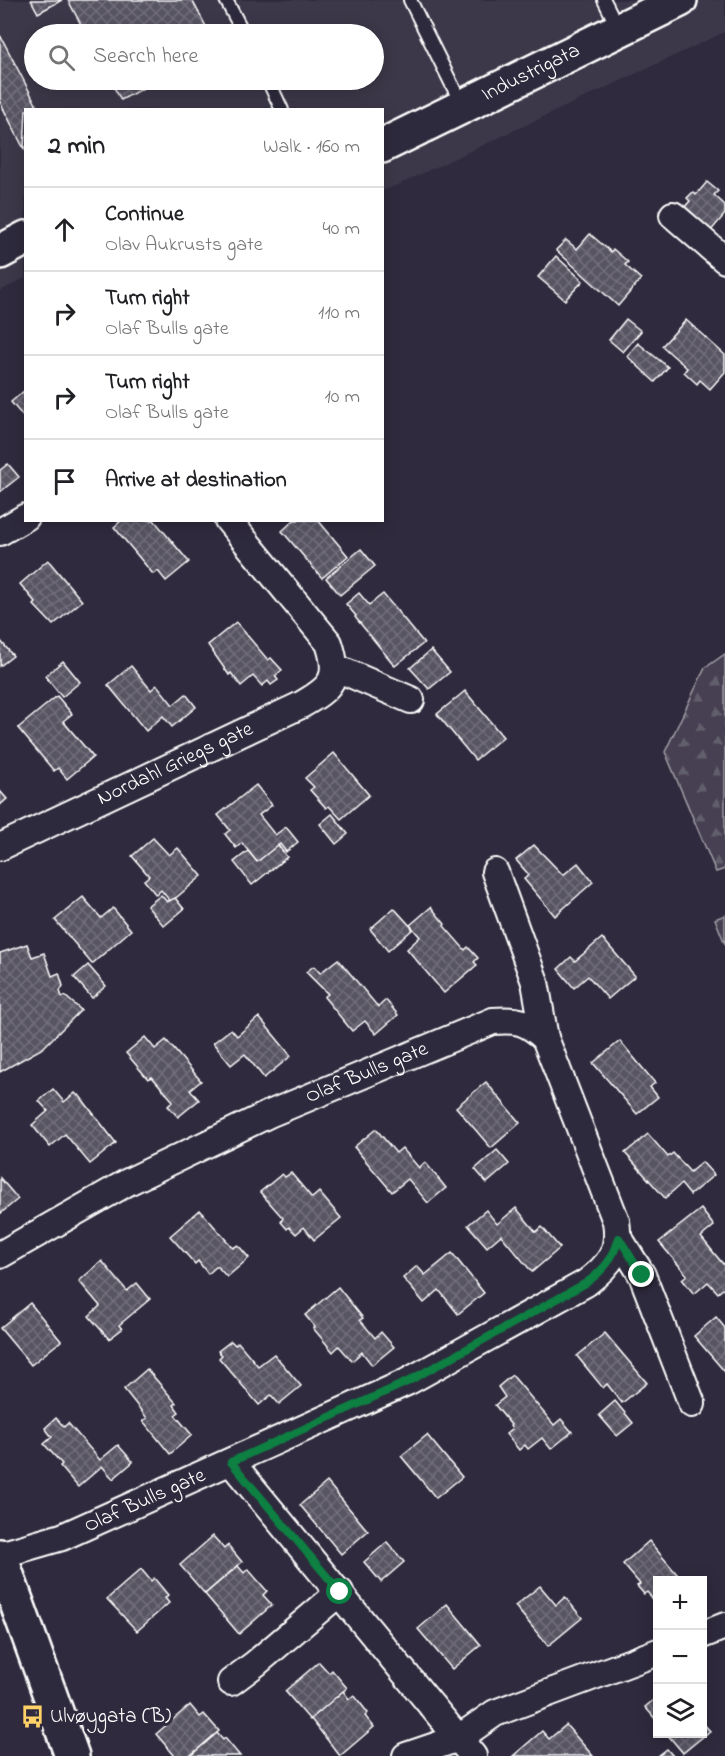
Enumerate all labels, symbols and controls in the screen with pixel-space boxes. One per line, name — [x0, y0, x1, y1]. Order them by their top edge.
search box — [24, 24, 384, 90]
street label: Industrigata — [477, 36, 585, 110]
icon: search — [45, 41, 78, 74]
text: Search here — [93, 41, 198, 73]
text: 2 min — [48, 128, 105, 166]
text: Walk · 160 m — [263, 133, 360, 162]
text: Continue — [105, 199, 184, 231]
icon: ahead — [48, 213, 81, 246]
text: 40 m — [323, 215, 360, 244]
text: Olav Aukrusts gate — [105, 231, 263, 260]
text: Turn right — [105, 283, 190, 315]
icon: right — [48, 297, 81, 330]
text: 110 m — [318, 299, 360, 328]
text: Olaf Bulls gate — [105, 315, 229, 344]
text: Turn right — [105, 367, 190, 399]
icon: right — [48, 381, 81, 414]
text: 10 m — [324, 383, 360, 412]
text: Olaf Bulls gate — [105, 399, 229, 428]
icon: arrive — [48, 465, 81, 498]
text: Arrive at destination — [105, 465, 287, 497]
street label: Nordahl Griegs gate — [93, 714, 259, 814]
street label: Olaf Bulls gate — [301, 1034, 433, 1112]
route end — [628, 1261, 654, 1287]
street label: Olaf Bulls gate — [80, 1461, 212, 1543]
map controls — [653, 1576, 707, 1738]
button: + — [653, 1576, 707, 1630]
route start — [326, 1578, 352, 1604]
button: − — [653, 1630, 707, 1684]
button: layers — [653, 1684, 707, 1738]
place label: Ulvøygata (B) — [50, 1702, 171, 1734]
bus stop icon: Ulvøygata (B) — [19, 1704, 45, 1730]

